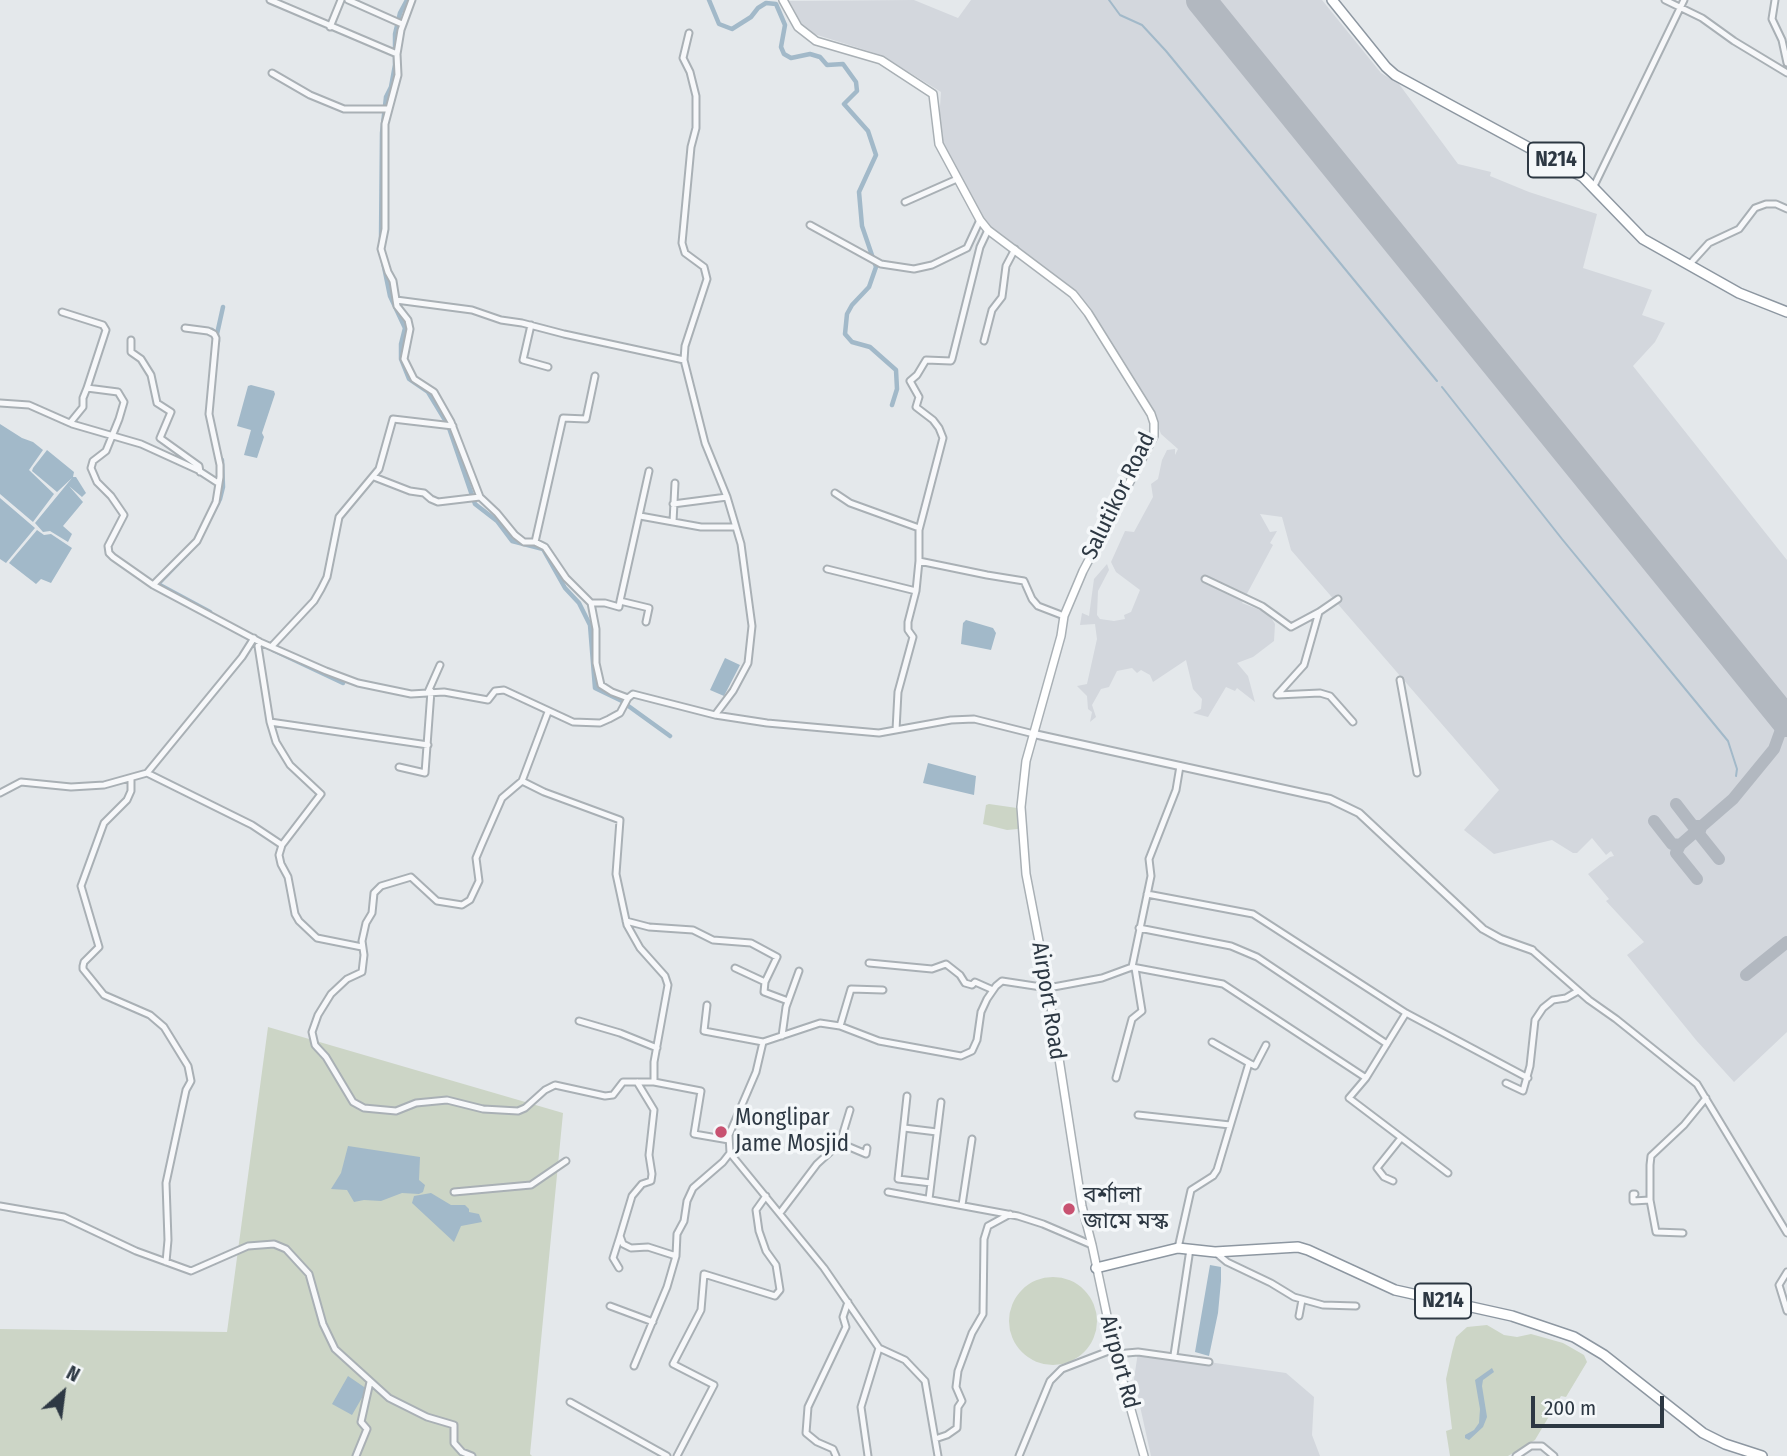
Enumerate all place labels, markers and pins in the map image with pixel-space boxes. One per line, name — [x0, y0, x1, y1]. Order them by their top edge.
place label: Monglipar Jame Mosjid — [735, 1105, 849, 1159]
marker: Monglipar Jame Mosjid — [713, 1124, 729, 1140]
place label: বর্শালা জামে মস্ক — [1083, 1182, 1168, 1236]
marker: বর্শালা জামে মস্ক — [1061, 1201, 1077, 1217]

